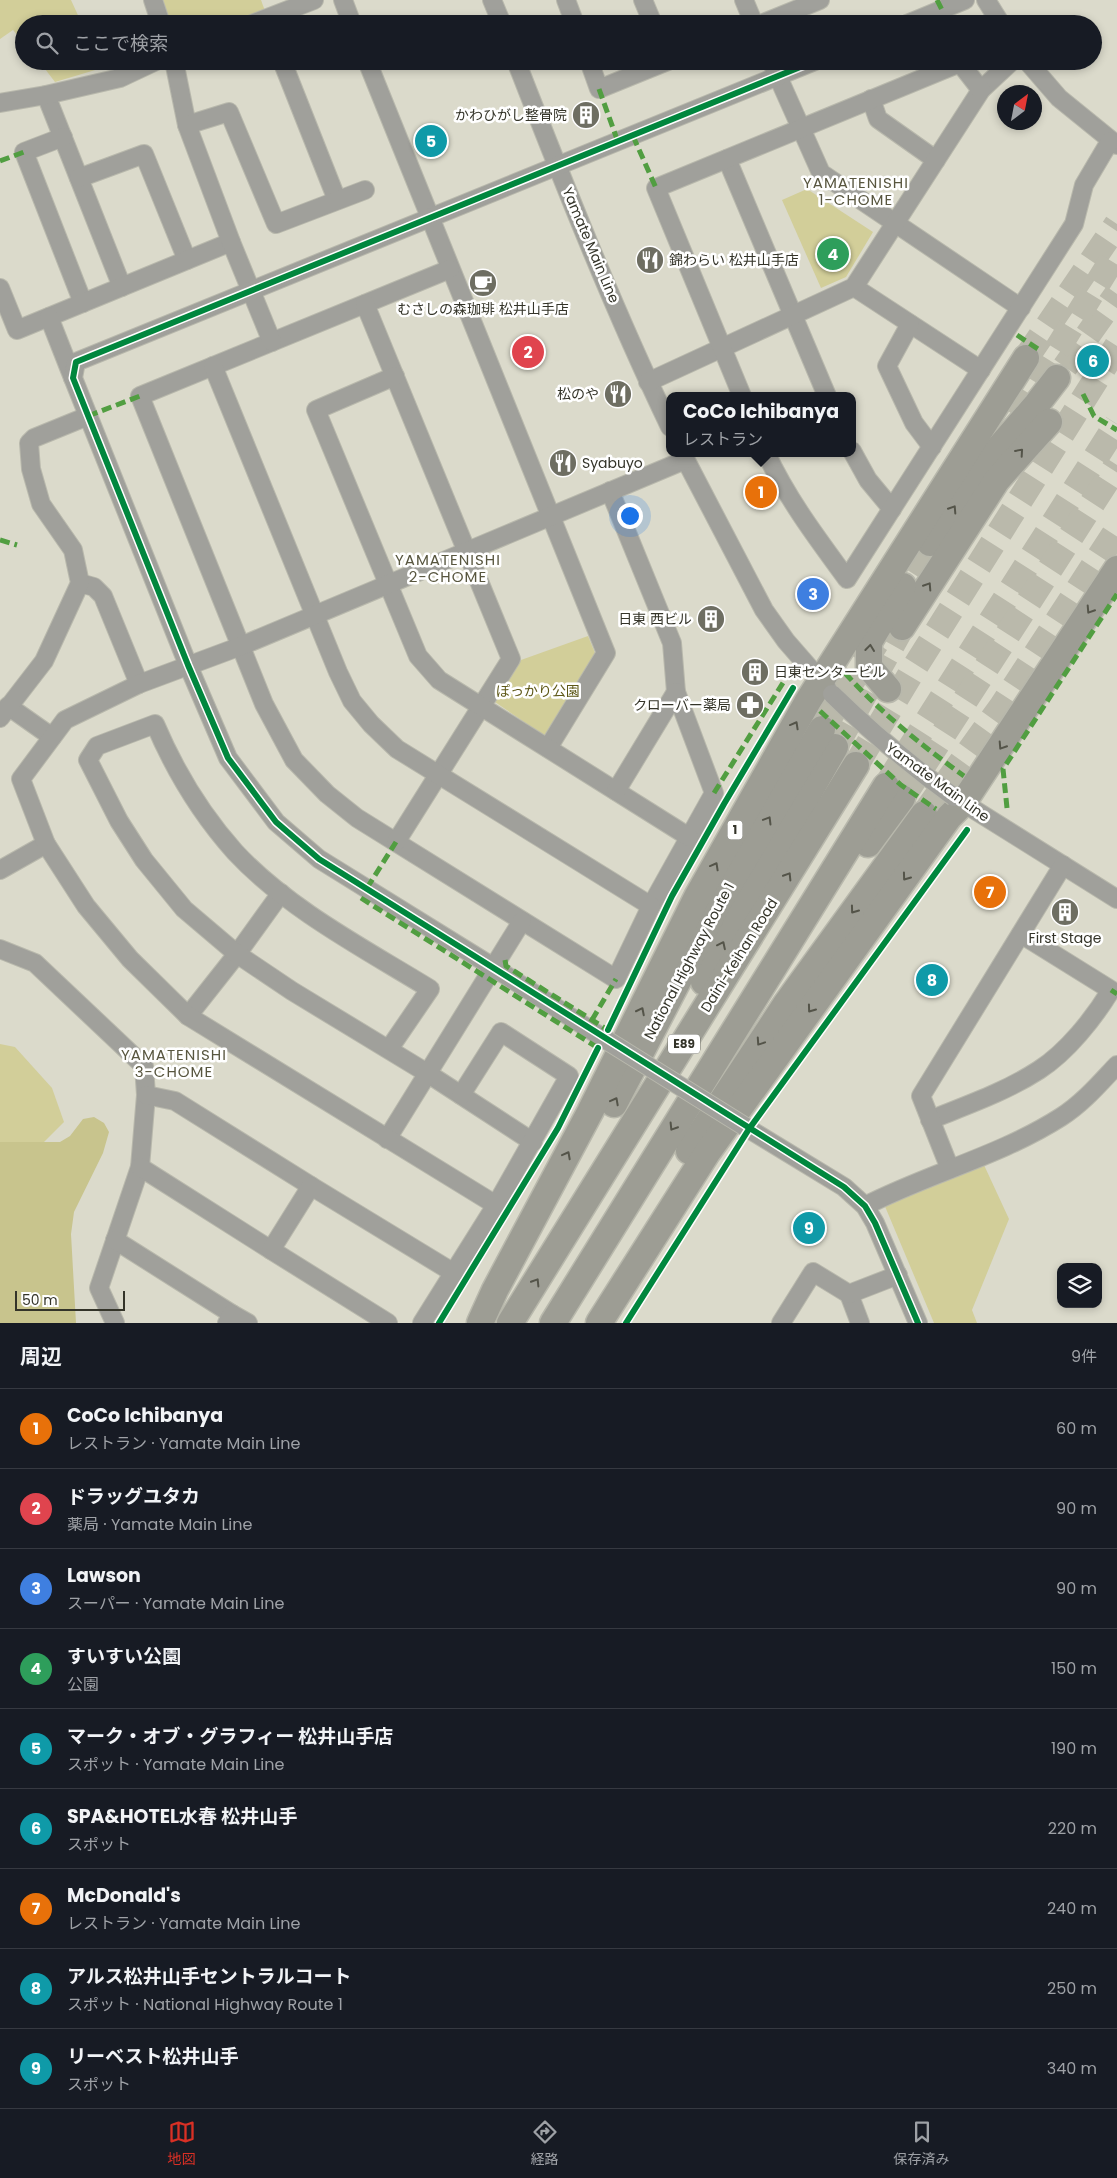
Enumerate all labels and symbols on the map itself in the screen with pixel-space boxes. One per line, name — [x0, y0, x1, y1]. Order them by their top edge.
north arrow — [997, 85, 1042, 130]
building icon: かわひがし整骨院 — [571, 100, 601, 130]
place label: かわひがし整骨院 — [455, 105, 567, 125]
pin: 5 — [415, 122, 447, 160]
district label: YAMATENISHI 1-CHOME — [803, 172, 909, 210]
street label: Yamate Main Line — [558, 184, 625, 306]
pin: 4 — [817, 235, 849, 273]
restaurant icon: 錦わらい 松井山手店 — [635, 245, 665, 275]
place label: 錦わらい 松井山手店 — [669, 250, 799, 270]
cafe icon: むさしの森珈琲 松井山手店 — [468, 268, 498, 298]
place label: むさしの森珈琲 松井山手店 — [397, 299, 569, 319]
pin: 2 — [512, 333, 544, 371]
pin: 6 — [1077, 342, 1109, 380]
restaurant icon: 松のや — [603, 379, 633, 409]
place label: 松のや — [557, 384, 599, 404]
restaurant icon: Syabuyo — [548, 448, 578, 478]
one-way arrow — [1014, 449, 1023, 458]
place label: Syabuyo — [582, 453, 643, 473]
pin: 1 — [745, 473, 777, 511]
your location — [617, 503, 643, 529]
one-way arrow — [946, 505, 956, 514]
district label: YAMATENISHI 2-CHOME — [395, 549, 501, 587]
pin: 3 — [797, 575, 829, 613]
one-way arrow — [922, 583, 932, 592]
building icon: 日東 西ビル — [696, 604, 726, 634]
one-way arrow — [1087, 605, 1097, 614]
place label: 日東 西ビル — [618, 609, 692, 629]
one-way arrow — [864, 643, 875, 651]
building icon: 日東センタービル — [740, 657, 770, 687]
place label: 日東センタービル — [774, 662, 886, 682]
park label: ぽっかり公園 — [496, 681, 580, 701]
pharmacy icon: クローバー薬局 — [735, 690, 765, 720]
place label: クローバー薬局 — [633, 695, 731, 715]
one-way arrow — [788, 721, 798, 730]
street label: Yamate Main Line — [882, 738, 994, 827]
one-way arrow — [998, 741, 1008, 750]
one-way arrow — [761, 816, 771, 825]
road number: 1 — [728, 820, 742, 840]
one-way arrow — [708, 863, 718, 872]
one-way arrow — [903, 871, 912, 881]
one-way arrow — [781, 872, 791, 881]
pin: 7 — [974, 873, 1006, 911]
street label: National Highway Route 1 — [639, 879, 739, 1043]
street label: Daini-Keihan Road — [696, 894, 782, 1016]
building icon: First Stage — [1050, 897, 1080, 927]
one-way arrow — [851, 904, 860, 914]
place label: First Stage — [1029, 928, 1102, 948]
one-way arrow — [716, 942, 726, 951]
pin: 8 — [916, 961, 948, 999]
one-way arrow — [808, 1003, 817, 1013]
one-way arrow — [635, 1007, 645, 1016]
road number: E89 — [668, 1034, 700, 1054]
one-way arrow — [757, 1037, 766, 1046]
district label: YAMATENISHI 3-CHOME — [121, 1044, 227, 1082]
one-way arrow — [609, 1097, 619, 1106]
one-way arrow — [670, 1122, 680, 1131]
one-way arrow — [561, 1152, 571, 1161]
pin: 9 — [793, 1209, 825, 1247]
one-way arrow — [530, 1278, 539, 1287]
scale bar — [15, 1288, 125, 1311]

